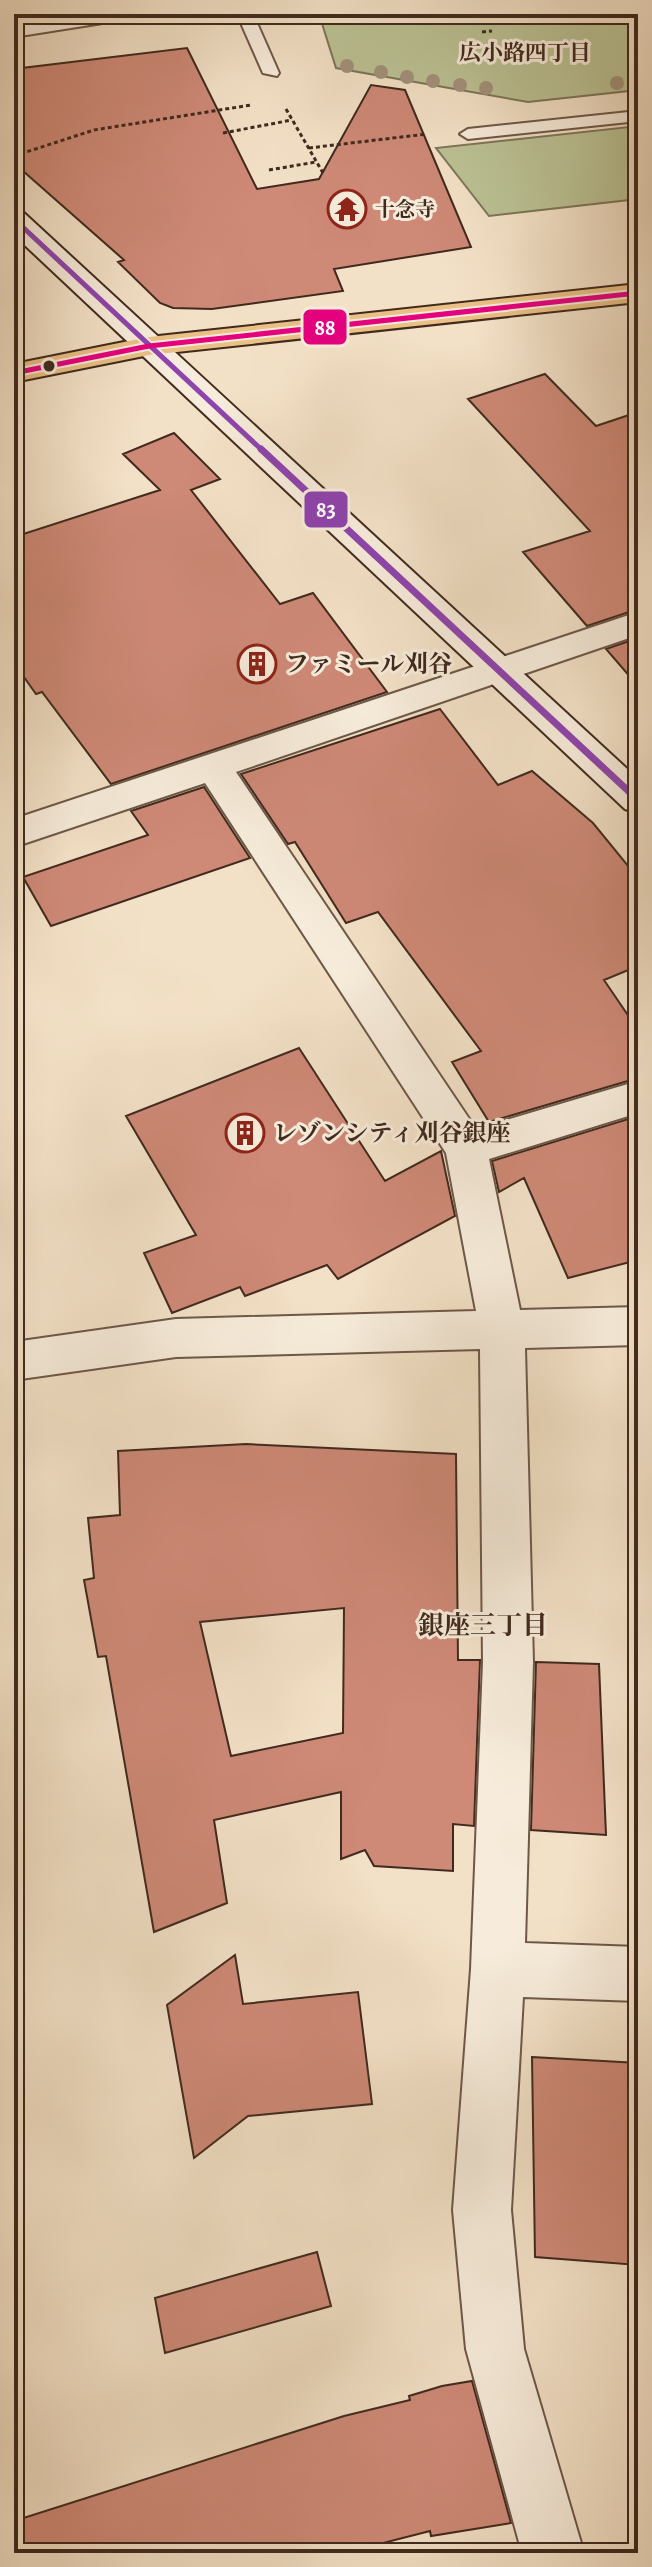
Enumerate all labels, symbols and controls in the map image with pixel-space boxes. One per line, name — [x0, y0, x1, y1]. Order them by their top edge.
district label: 広小路四丁目 — [459, 38, 591, 68]
temple icon: 十念寺 — [326, 188, 368, 230]
place label: 十念寺 — [375, 196, 435, 223]
line badge: 88 — [302, 308, 348, 346]
text: 88 — [314, 313, 336, 343]
unlabelled marker — [41, 358, 57, 374]
line badge: 83 — [303, 490, 349, 529]
text: 83 — [316, 495, 336, 525]
building icon: ファミール刈谷 — [236, 643, 278, 685]
place label: ファミール刈谷 — [285, 648, 452, 680]
building icon: レゾンシティ刈谷銀座 — [224, 1112, 266, 1154]
place label: レゾンシティ刈谷銀座 — [273, 1117, 510, 1149]
district label: 銀座三丁目 — [418, 1608, 548, 1643]

